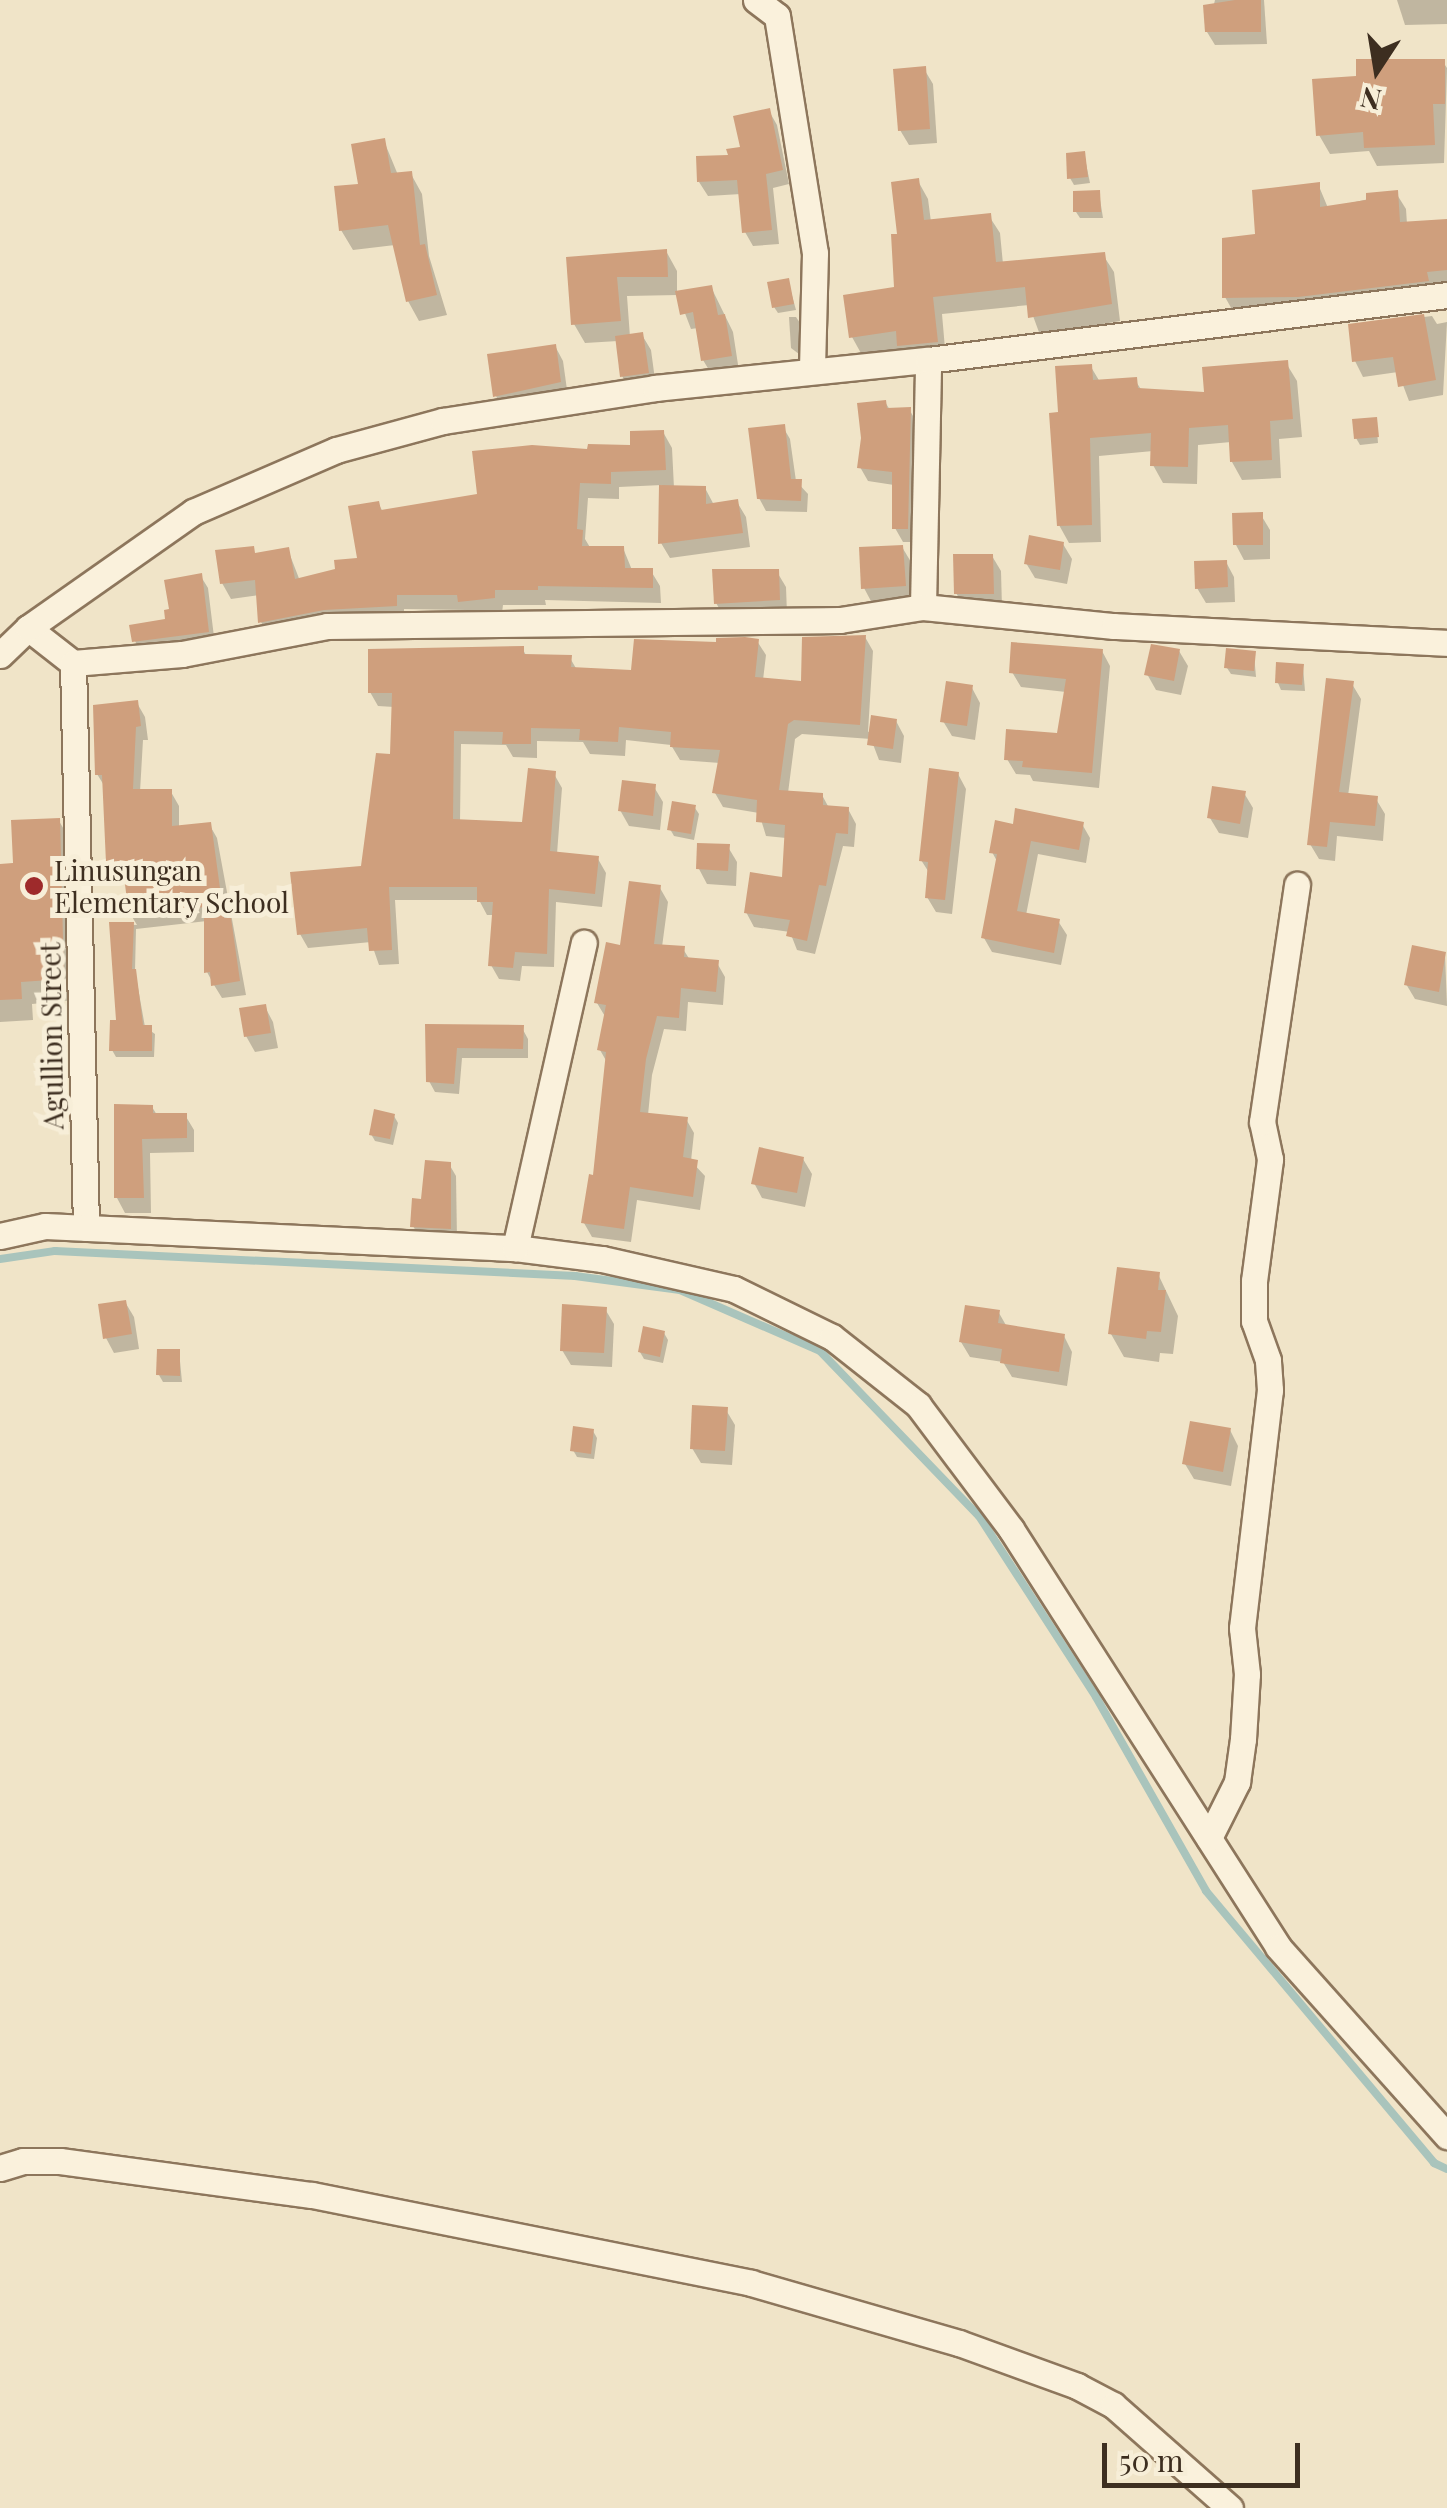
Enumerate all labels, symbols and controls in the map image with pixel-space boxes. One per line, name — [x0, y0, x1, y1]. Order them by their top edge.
north arrow — [1327, 20, 1427, 120]
text: N — [1357, 80, 1384, 120]
place label: Linusungan Elementary School — [54, 853, 290, 919]
marker: Linusungan Elementary School — [23, 875, 45, 897]
street label: Agullion Street — [33, 942, 69, 1130]
scale bar — [1107, 2423, 1304, 2485]
text: 50 m — [1119, 2440, 1184, 2480]

